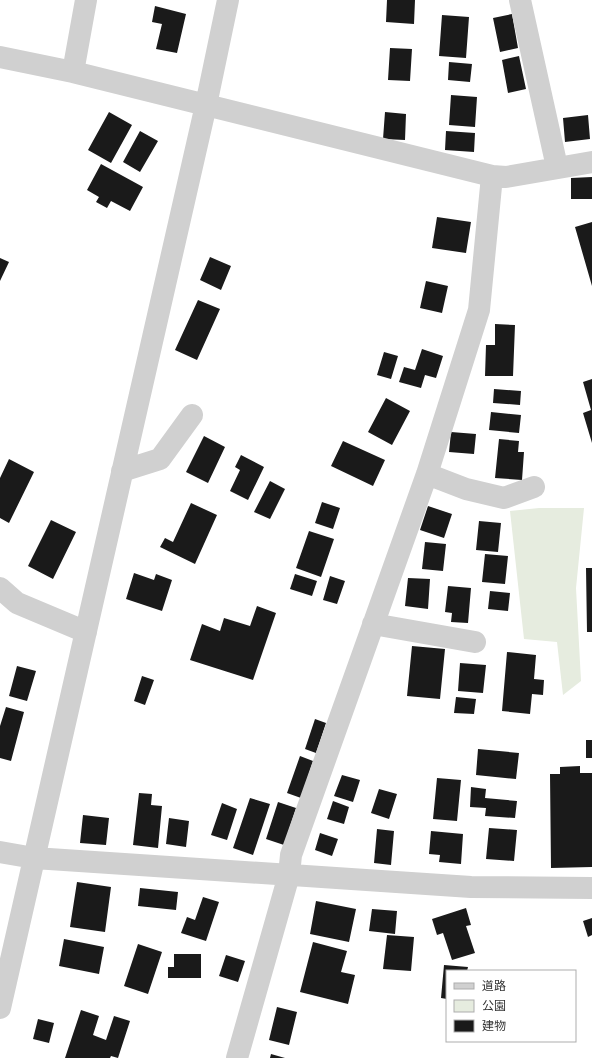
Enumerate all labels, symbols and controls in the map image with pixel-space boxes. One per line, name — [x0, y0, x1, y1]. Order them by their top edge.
legend — [446, 970, 576, 1042]
text: 道路 — [482, 978, 506, 993]
text: 公園 — [482, 998, 506, 1013]
text: 建物 — [482, 1018, 506, 1033]

